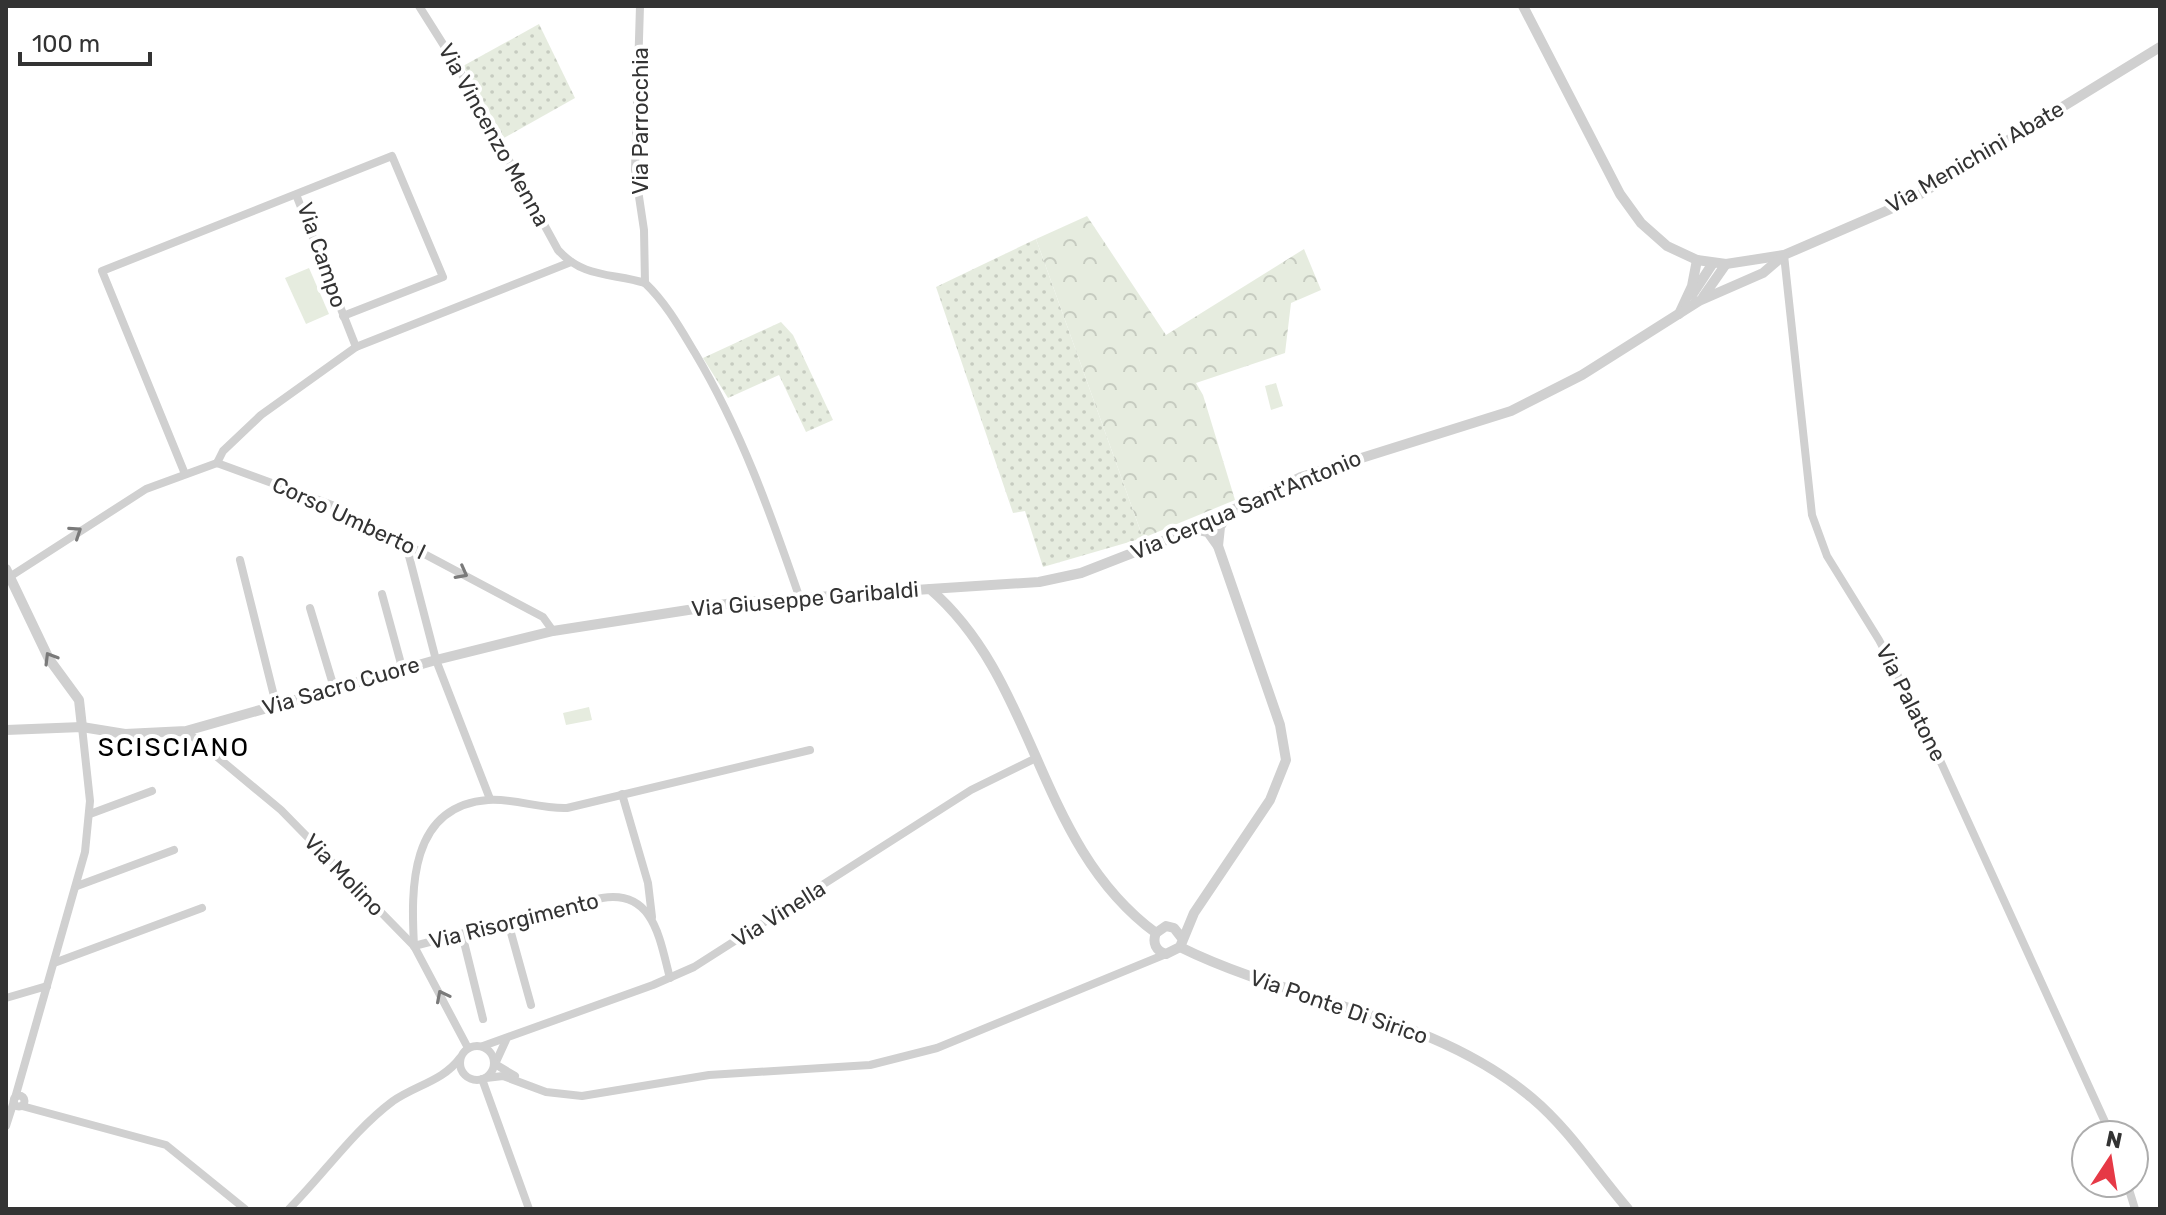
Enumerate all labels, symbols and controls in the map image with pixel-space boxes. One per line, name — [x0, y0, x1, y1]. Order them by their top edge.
scale bar — [20, 16, 150, 66]
text: 100 m — [32, 30, 100, 58]
street label: Via Vincenzo Menna — [432, 39, 556, 231]
street label: Via Parrocchia — [627, 47, 654, 195]
street label: Via Menichini Abate — [1881, 95, 2069, 219]
street label: Via Campo — [291, 199, 353, 311]
street label: Via Cerqua Sant'Antonio — [1127, 444, 1365, 566]
street label: Corso Umberto I — [268, 471, 430, 565]
one-way arrow — [67, 527, 81, 542]
one-way arrow — [454, 564, 469, 579]
street label: Via Giuseppe Garibaldi — [690, 576, 920, 622]
street label: Via Palatone — [1870, 640, 1952, 766]
street label: Via Sacro Cuore — [259, 651, 423, 721]
one-way arrow — [45, 653, 60, 667]
district label: SCISCIANO — [98, 732, 250, 763]
street label: Via Molino — [298, 828, 390, 922]
street label: Via Vinella — [727, 875, 831, 953]
street label: Via Risorgimento — [426, 887, 602, 955]
street label: Via Ponte Di Sirico — [1246, 964, 1432, 1050]
one-way arrow — [436, 990, 451, 1005]
north arrow — [2070, 1119, 2150, 1199]
text: N — [2104, 1125, 2125, 1155]

